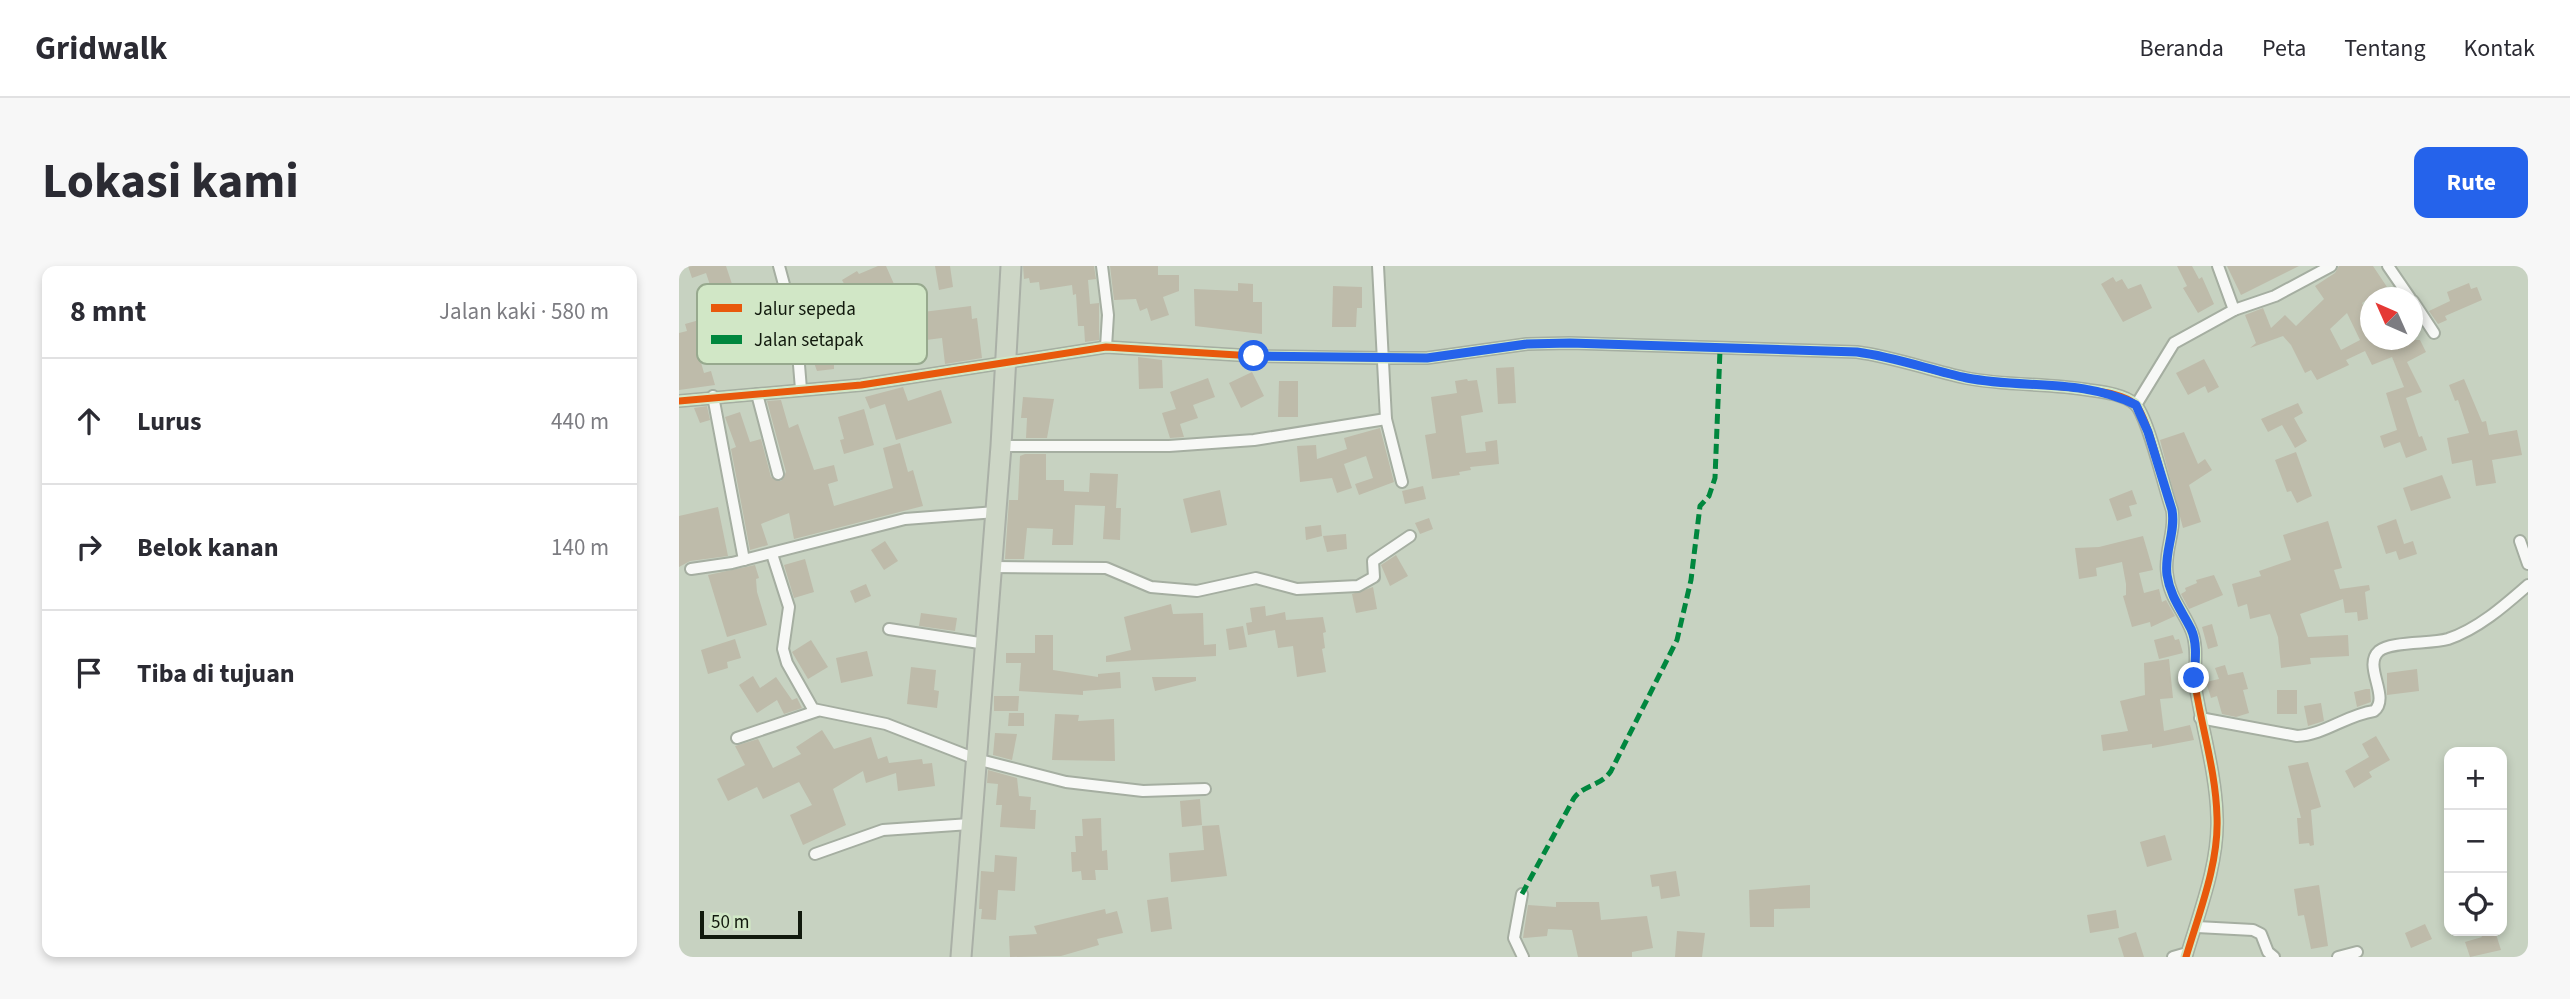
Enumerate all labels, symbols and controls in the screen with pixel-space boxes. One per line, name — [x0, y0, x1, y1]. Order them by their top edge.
text: Gridwalk — [35, 25, 167, 72]
text: Beranda — [2140, 31, 2224, 66]
text: Peta — [2262, 31, 2306, 66]
text: Tentang — [2344, 31, 2426, 66]
text: Kontak — [2464, 31, 2535, 66]
text: Lokasi kami — [42, 147, 299, 217]
button: Rute — [2414, 147, 2528, 218]
legend — [697, 284, 927, 364]
north arrow — [2360, 287, 2423, 350]
text: 8 mnt — [70, 290, 146, 333]
text: Jalan kaki · 580 m — [439, 295, 609, 328]
text: Jalur sepeda — [754, 296, 856, 323]
text: Jalan setapak — [754, 327, 864, 354]
route start — [1238, 340, 1269, 371]
icon: ahead — [70, 402, 108, 440]
text: Lurus — [137, 403, 202, 440]
text: 440 m — [551, 405, 609, 438]
icon: right — [70, 528, 108, 566]
text: Belok kanan — [137, 529, 279, 566]
text: 140 m — [551, 531, 609, 564]
icon: arrive — [70, 654, 108, 692]
text: Tiba di tujuan — [137, 655, 295, 692]
route end — [2178, 662, 2209, 693]
map controls — [2444, 747, 2507, 936]
button: + — [2444, 747, 2507, 810]
button: − — [2444, 810, 2507, 873]
button: locate — [2444, 873, 2507, 936]
scale bar — [700, 908, 801, 940]
text: 50 m — [711, 909, 749, 936]

